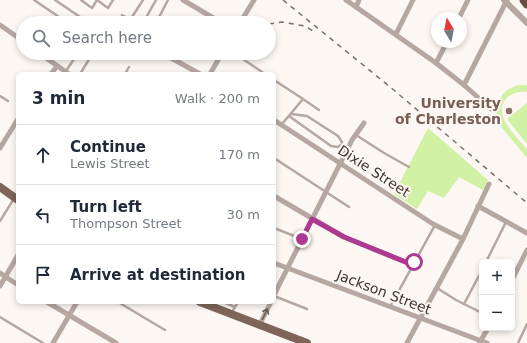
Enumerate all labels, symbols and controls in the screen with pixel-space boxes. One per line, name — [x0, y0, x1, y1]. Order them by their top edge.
north arrow — [431, 12, 467, 48]
search box — [16, 16, 276, 60]
icon: search — [30, 27, 52, 49]
text: Search here — [62, 29, 152, 47]
text: 3 min — [32, 88, 85, 108]
text: Walk · 200 m — [175, 91, 260, 106]
place label: University of Charleston — [395, 95, 501, 127]
marker: University of Charleston — [504, 106, 514, 116]
text: Continue — [70, 138, 146, 156]
street label: Dixie Street — [335, 142, 413, 200]
icon: ahead — [32, 144, 54, 166]
text: 170 m — [218, 147, 260, 162]
text: Lewis Street — [70, 156, 150, 171]
text: Turn left — [70, 198, 142, 216]
icon: left — [32, 204, 54, 226]
text: 30 m — [227, 207, 260, 222]
text: Thompson Street — [70, 216, 182, 231]
route end — [293, 230, 311, 248]
route start — [405, 253, 423, 271]
map controls — [479, 259, 515, 331]
button: + — [479, 259, 515, 295]
icon: arrive — [32, 264, 54, 286]
text: Arrive at destination — [70, 266, 245, 284]
street label: Jackson Street — [333, 266, 434, 318]
button: − — [479, 295, 515, 331]
one-way arrow — [262, 308, 269, 320]

